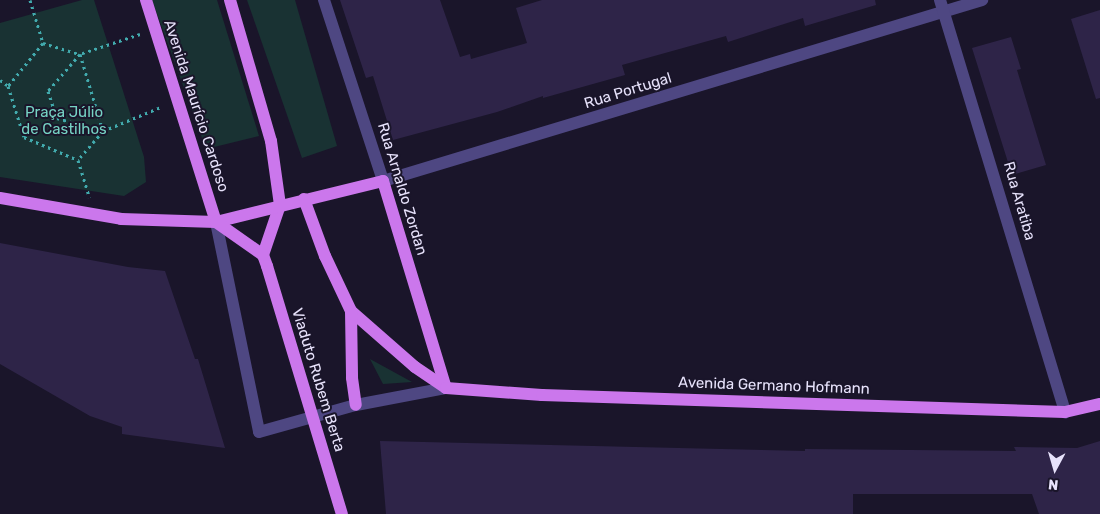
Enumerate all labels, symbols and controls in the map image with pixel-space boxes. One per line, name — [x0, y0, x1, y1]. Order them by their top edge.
street label: Avenida Maurício Cardoso — [160, 18, 232, 194]
street label: Rua Portugal — [582, 69, 674, 113]
park label: Praça Júlio de Castilhos — [21, 103, 107, 138]
street label: Rua Arnaldo Zordan — [373, 120, 431, 258]
street label: Rua Aratiba — [999, 159, 1039, 243]
street label: Viaduto Rubem Berta — [288, 306, 348, 454]
street label: Avenida Germano Hofmann — [678, 374, 870, 398]
north arrow — [1030, 444, 1080, 494]
text: N — [1047, 475, 1059, 493]

